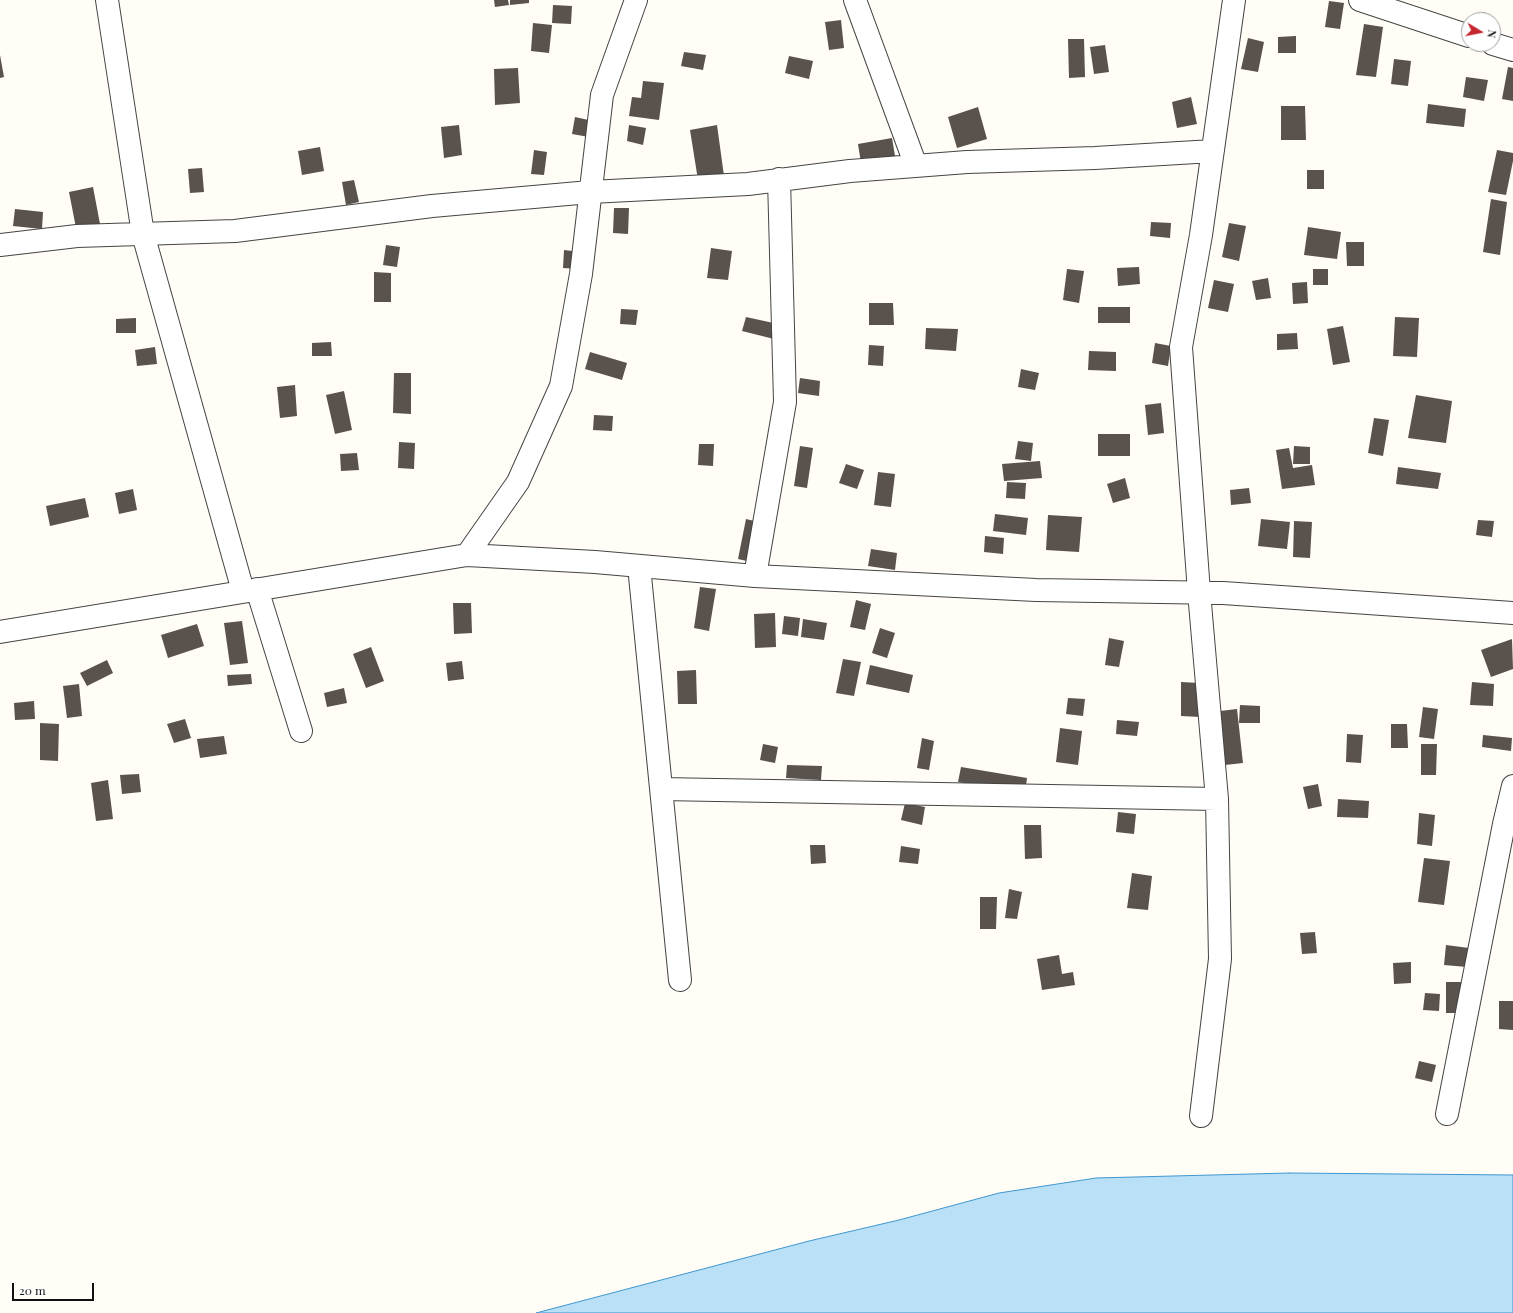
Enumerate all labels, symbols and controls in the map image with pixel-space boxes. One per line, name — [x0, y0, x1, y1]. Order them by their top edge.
north arrow — [1461, 12, 1501, 52]
text: N — [1484, 29, 1500, 39]
scale bar — [14, 1275, 96, 1301]
text: 20 m — [19, 1282, 46, 1298]

